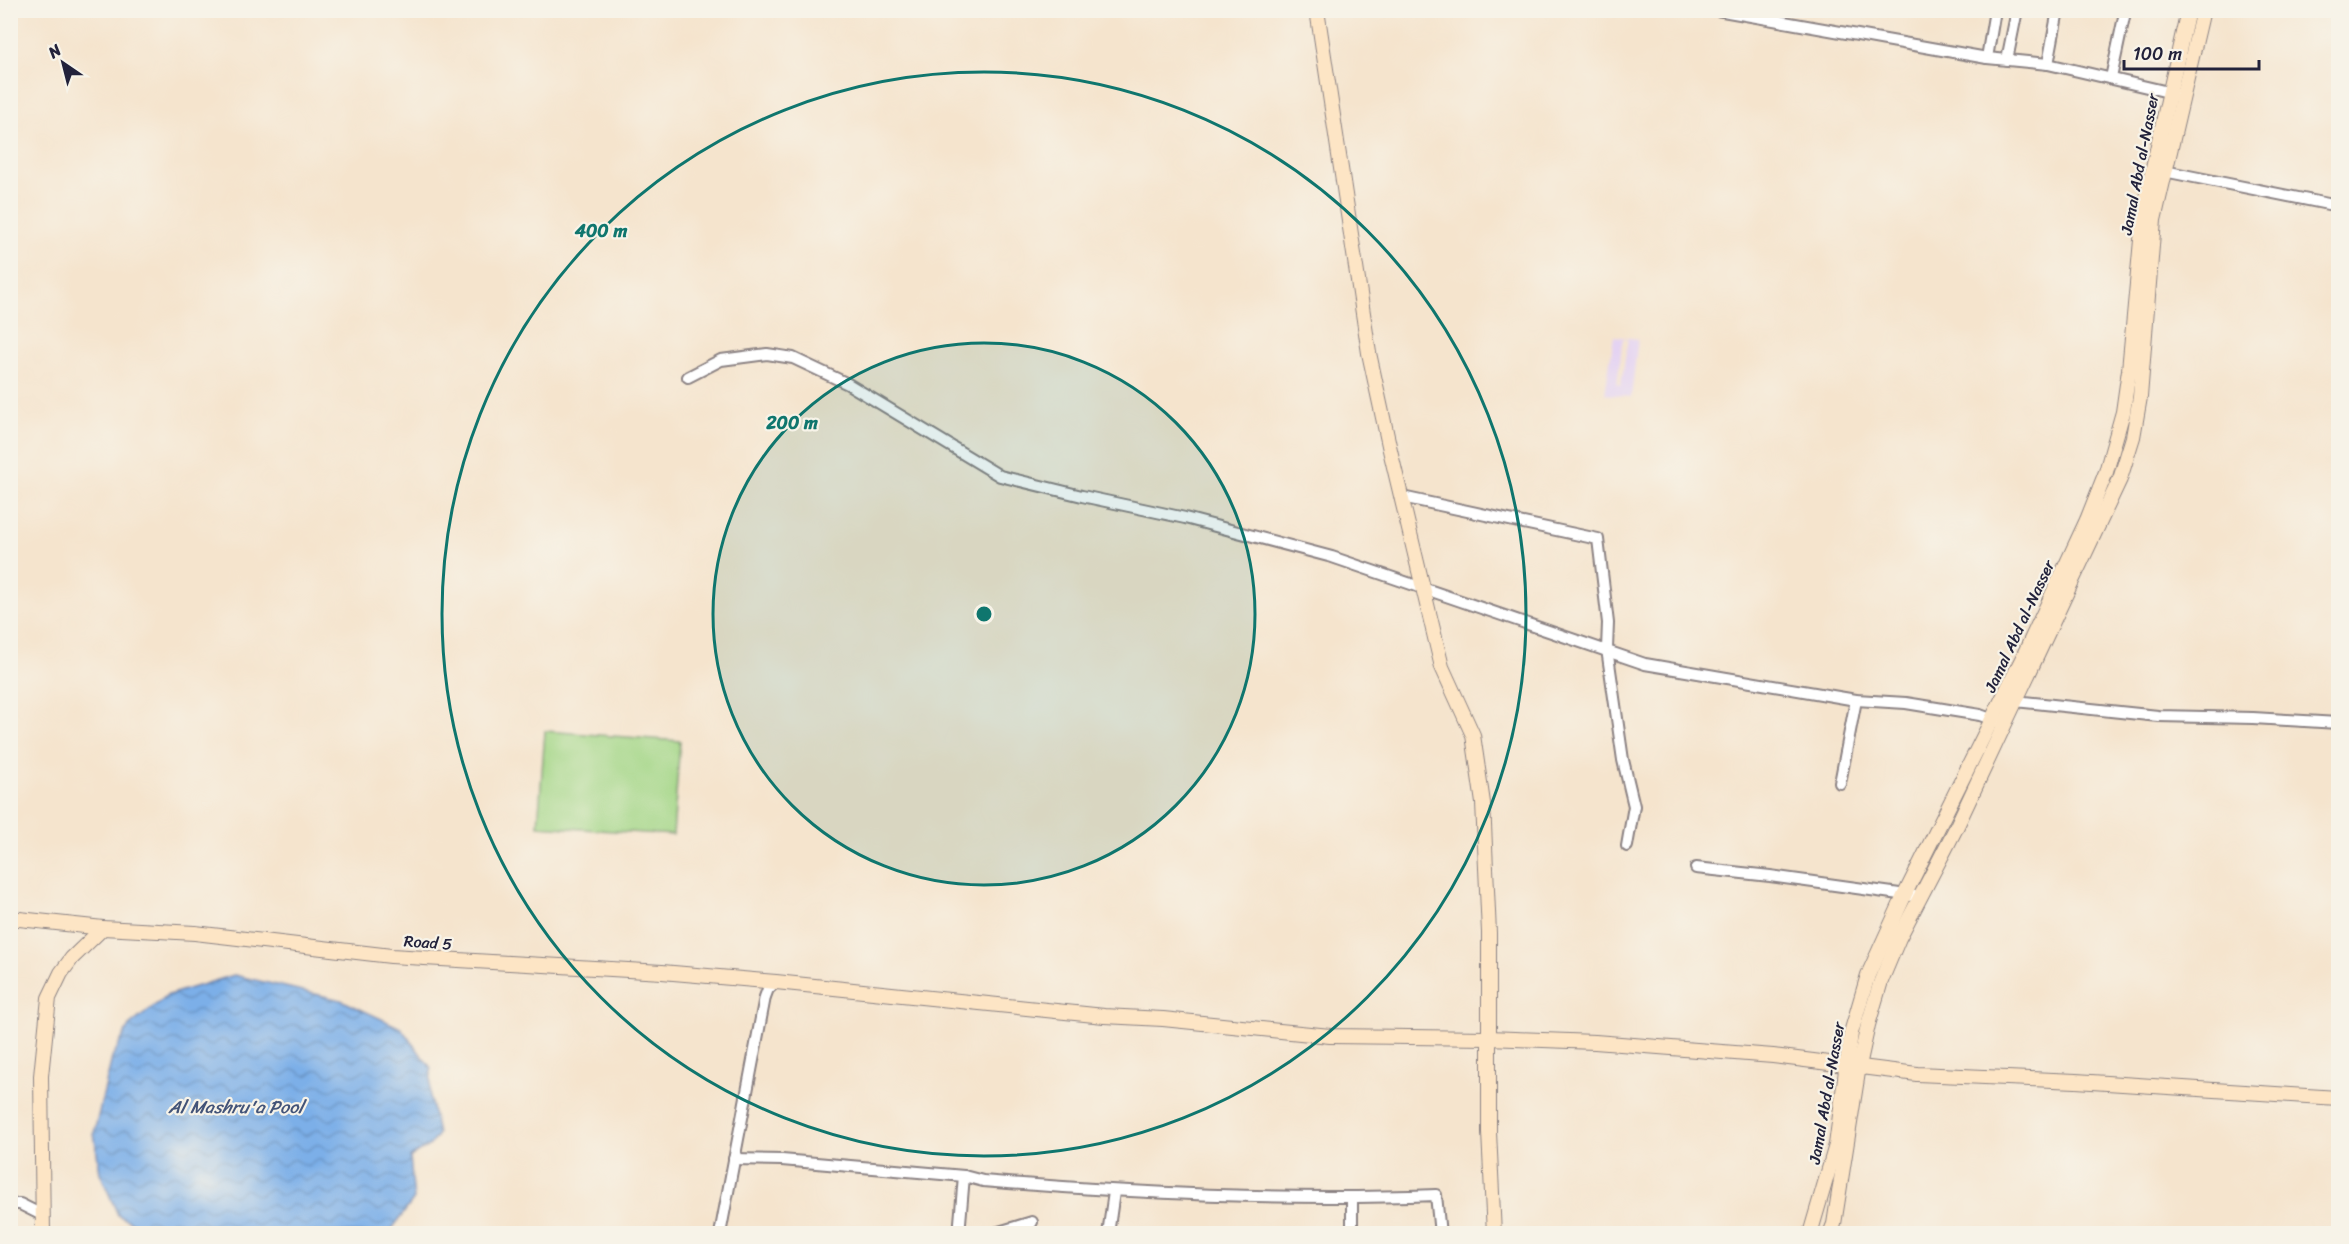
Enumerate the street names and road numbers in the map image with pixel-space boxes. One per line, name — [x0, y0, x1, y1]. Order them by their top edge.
street label: Jamal Abd al-Nasser — [2111, 89, 2168, 238]
street label: Jamal Abd al-Nasser — [1976, 554, 2064, 698]
street label: Road 5 — [403, 926, 453, 959]
street label: Jamal Abd al-Nasser — [1800, 1018, 1853, 1167]

